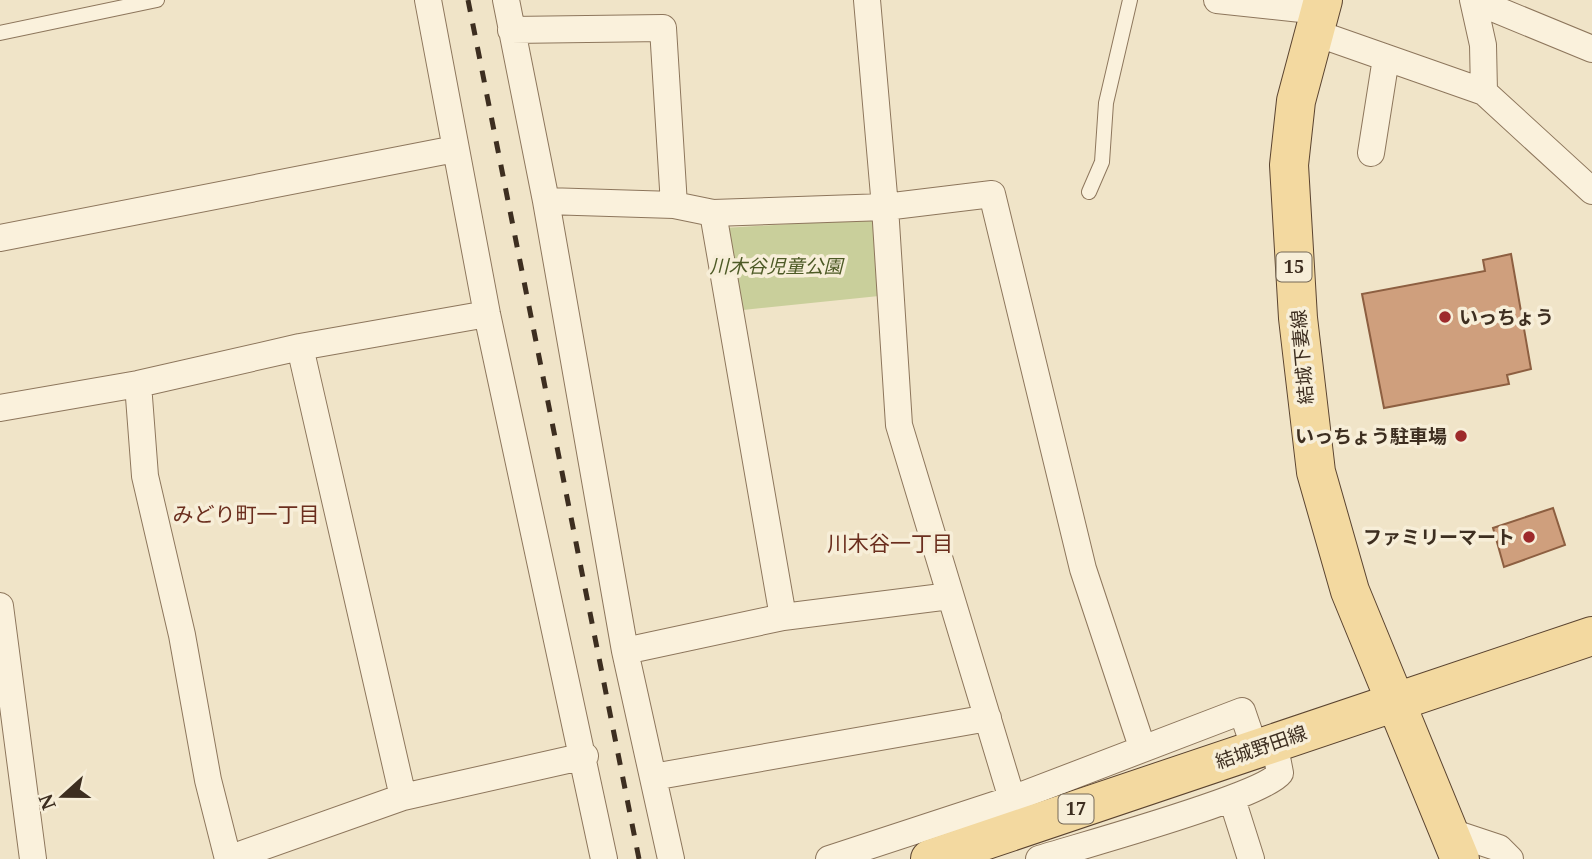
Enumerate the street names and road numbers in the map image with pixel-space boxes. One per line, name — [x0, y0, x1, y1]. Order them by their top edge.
road number: 15 — [1276, 253, 1312, 282]
street label: 結城下妻線 — [1285, 309, 1319, 405]
street label: 結城野田線 — [1212, 719, 1310, 775]
road number: 17 — [1058, 794, 1094, 824]

